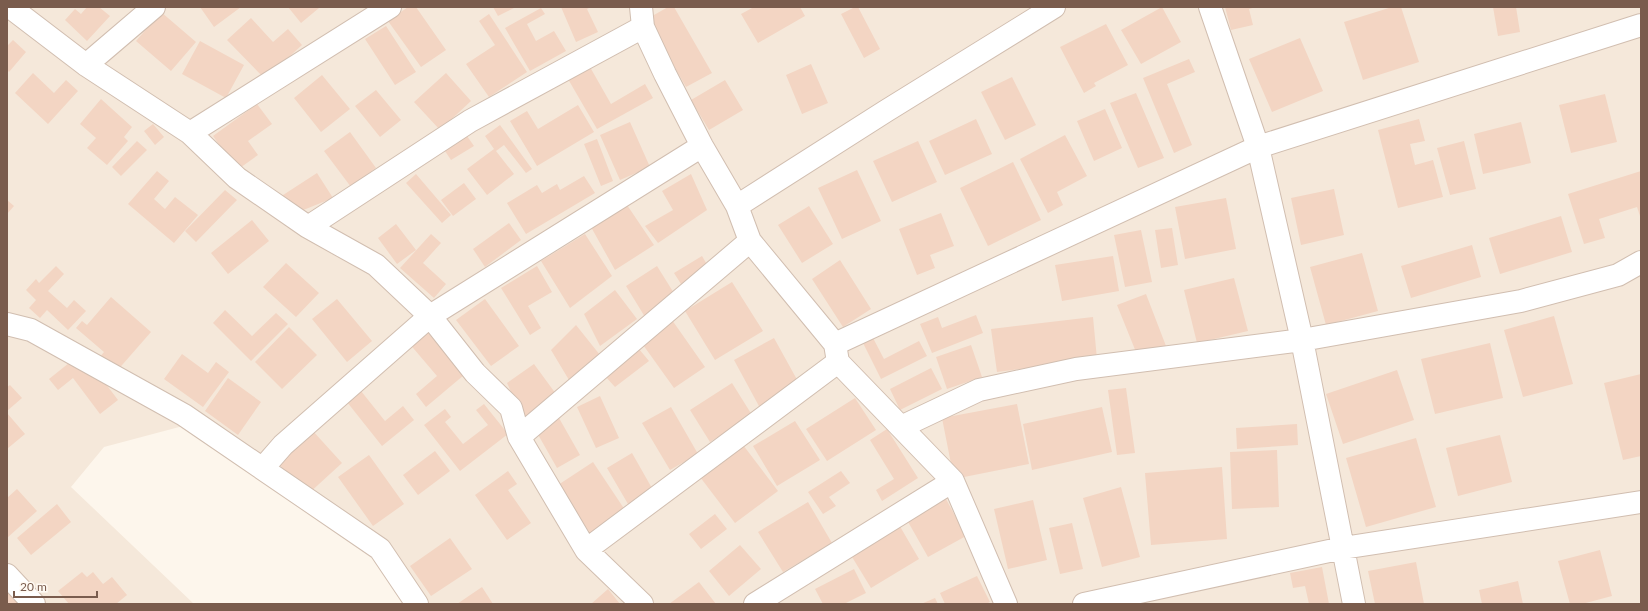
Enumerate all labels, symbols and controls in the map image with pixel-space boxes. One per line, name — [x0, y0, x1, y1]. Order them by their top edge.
scale bar — [14, 573, 97, 599]
text: 20 m — [20, 579, 47, 594]

